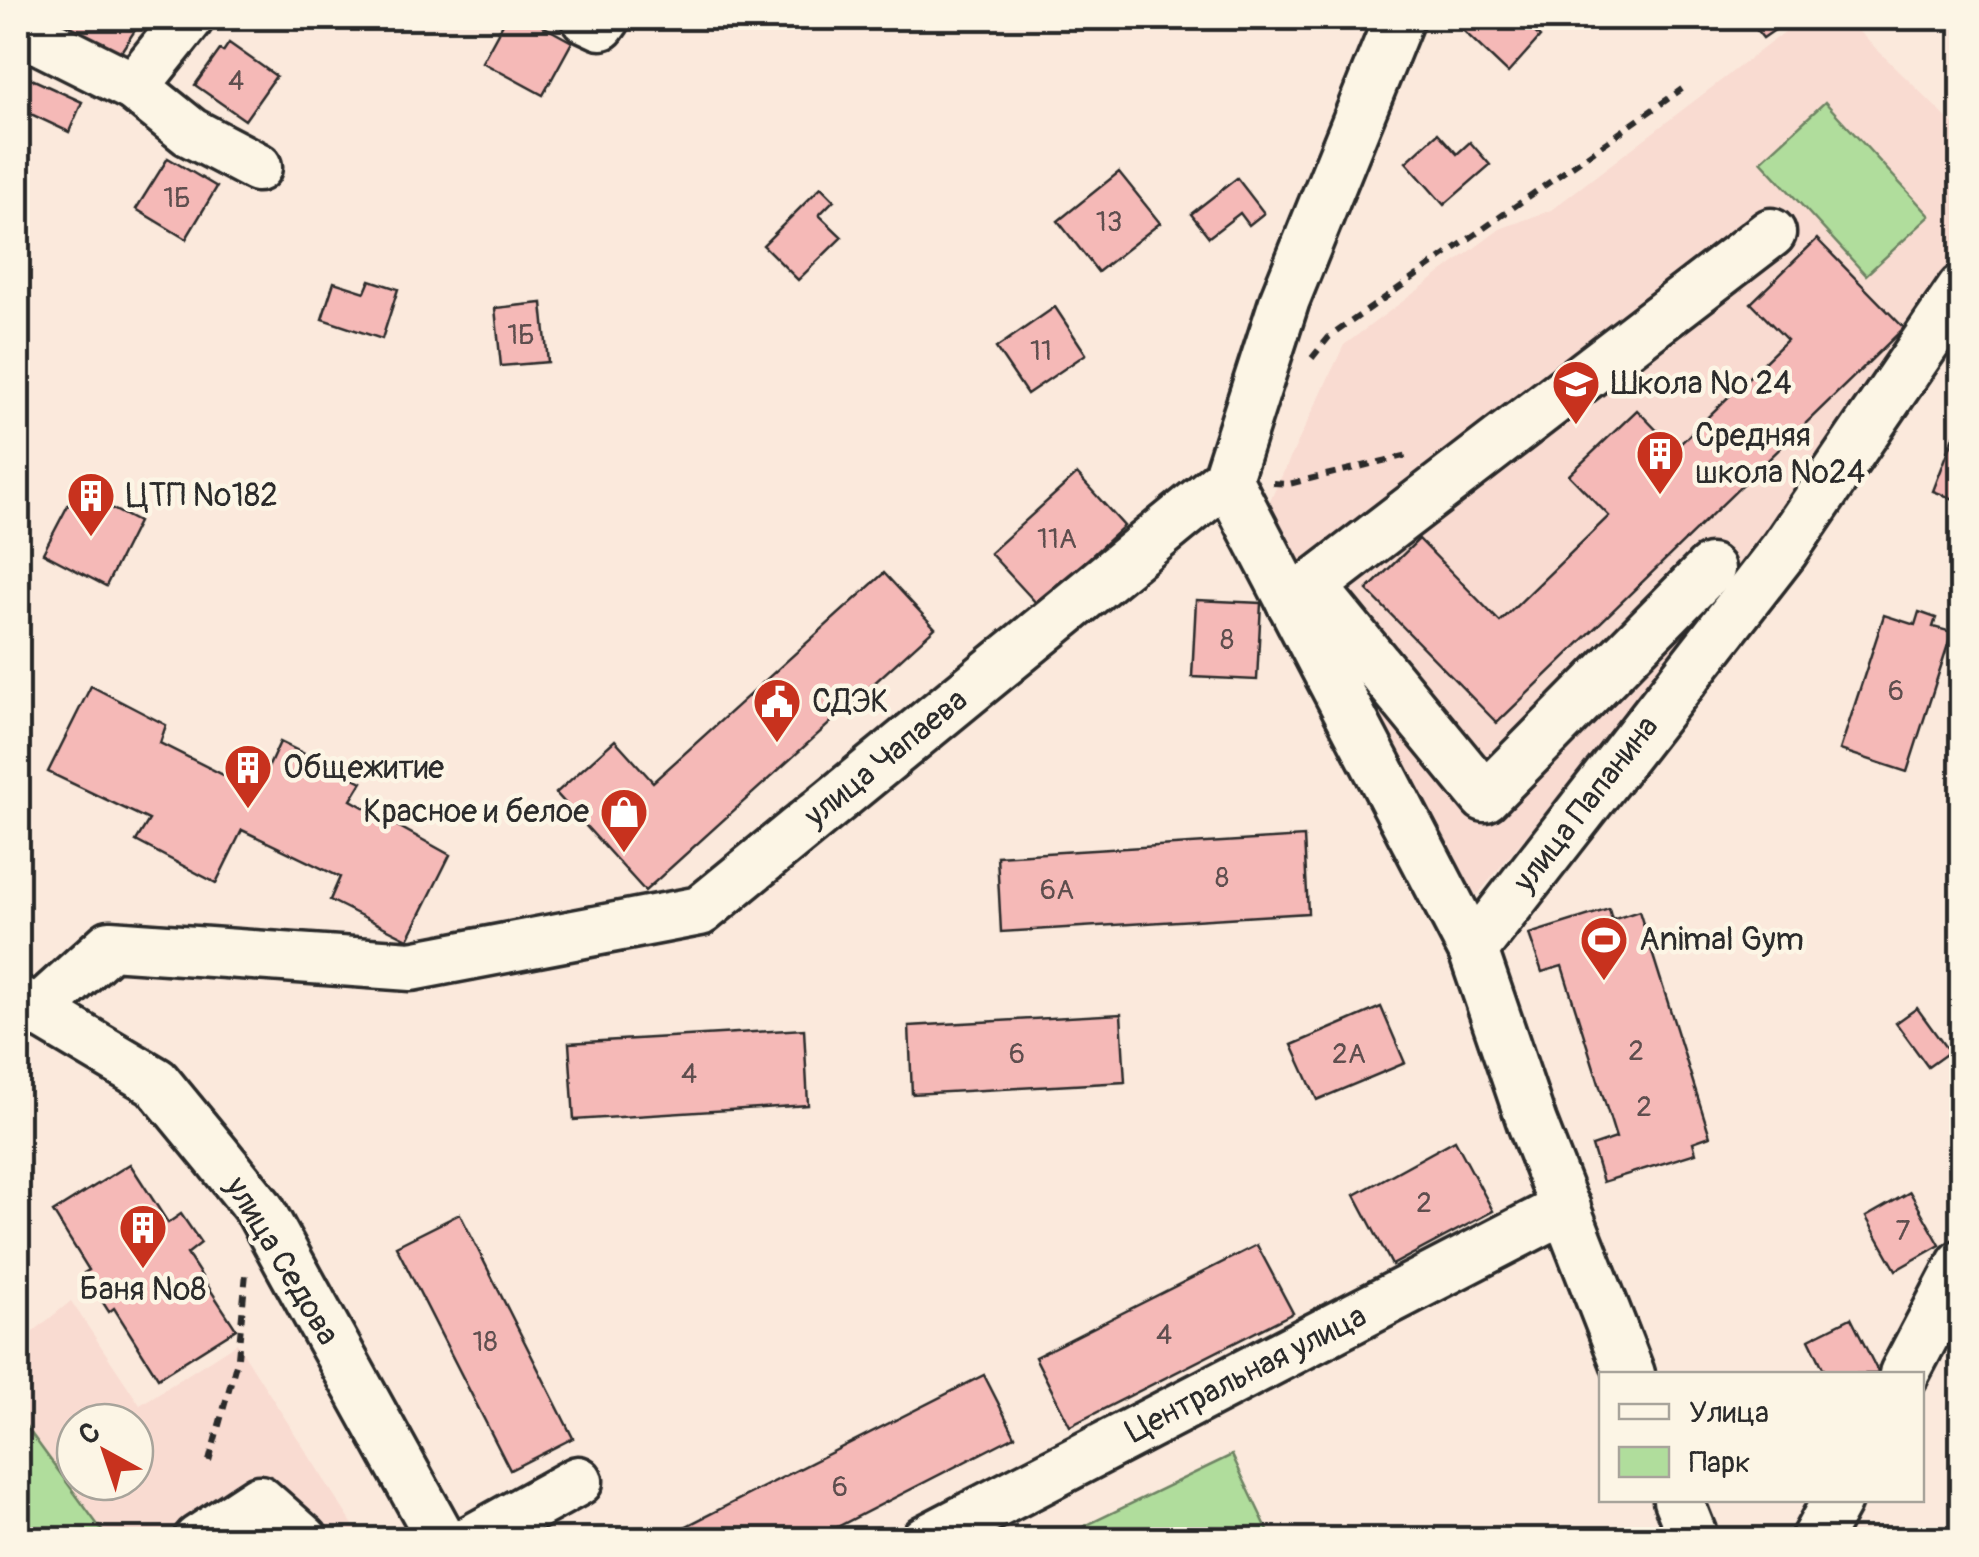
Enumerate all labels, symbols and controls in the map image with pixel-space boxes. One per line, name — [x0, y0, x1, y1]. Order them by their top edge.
house number: 4 — [228, 64, 244, 99]
house number: 1Б — [163, 181, 191, 216]
house number: 13 — [1096, 205, 1122, 240]
house number: 1Б — [507, 318, 535, 353]
house number: 11 — [1030, 334, 1052, 369]
school or university icon: Школа № 24 — [1550, 358, 1602, 426]
place label: Школа № 24 — [1611, 364, 1792, 404]
place label: Средняя школа №24 — [1695, 416, 1865, 493]
building icon: Средняя школа №24 — [1634, 428, 1686, 496]
building icon: ЦТП №182 — [65, 470, 117, 538]
place label: ЦТП №182 — [126, 476, 278, 516]
house number: 11А — [1037, 522, 1077, 557]
house number: 8 — [1220, 623, 1234, 658]
house number: 6 — [1888, 674, 1904, 709]
public building icon: СДЭК — [751, 676, 803, 744]
street label: улица Чапаева — [796, 680, 976, 837]
place label: СДЭК — [812, 682, 889, 722]
street label: улица Папанина — [1504, 708, 1667, 901]
building icon: Общежитие — [222, 742, 274, 810]
place label: Общежитие — [283, 748, 444, 788]
shop icon: Красное и белое — [598, 786, 650, 854]
place label: Красное и белое — [363, 792, 589, 832]
house number: 8 — [1215, 861, 1229, 896]
house number: 6А — [1040, 873, 1074, 908]
sports icon: Animal Gym — [1578, 914, 1630, 982]
place label: Animal Gym — [1639, 920, 1804, 960]
house number: 2 — [1628, 1034, 1644, 1069]
house number: 6 — [1009, 1037, 1025, 1072]
house number: 2А — [1332, 1037, 1366, 1072]
house number: 4 — [681, 1057, 697, 1092]
house number: 2 — [1636, 1090, 1652, 1125]
street label: улица Седова — [216, 1169, 348, 1352]
house number: 2 — [1416, 1186, 1432, 1221]
building icon: Баня №8 — [117, 1202, 169, 1270]
house number: 7 — [1896, 1214, 1911, 1249]
place label: Баня №8 — [80, 1270, 206, 1310]
street label: Центральная улица — [1119, 1296, 1373, 1452]
house number: 4 — [1156, 1318, 1172, 1353]
house number: 18 — [472, 1325, 498, 1360]
legend — [1599, 1372, 1924, 1502]
text: Улица — [1689, 1394, 1769, 1431]
north arrow — [55, 1402, 155, 1502]
text: С — [72, 1415, 108, 1453]
text: Парк — [1689, 1444, 1751, 1481]
house number: 6 — [832, 1470, 848, 1505]

